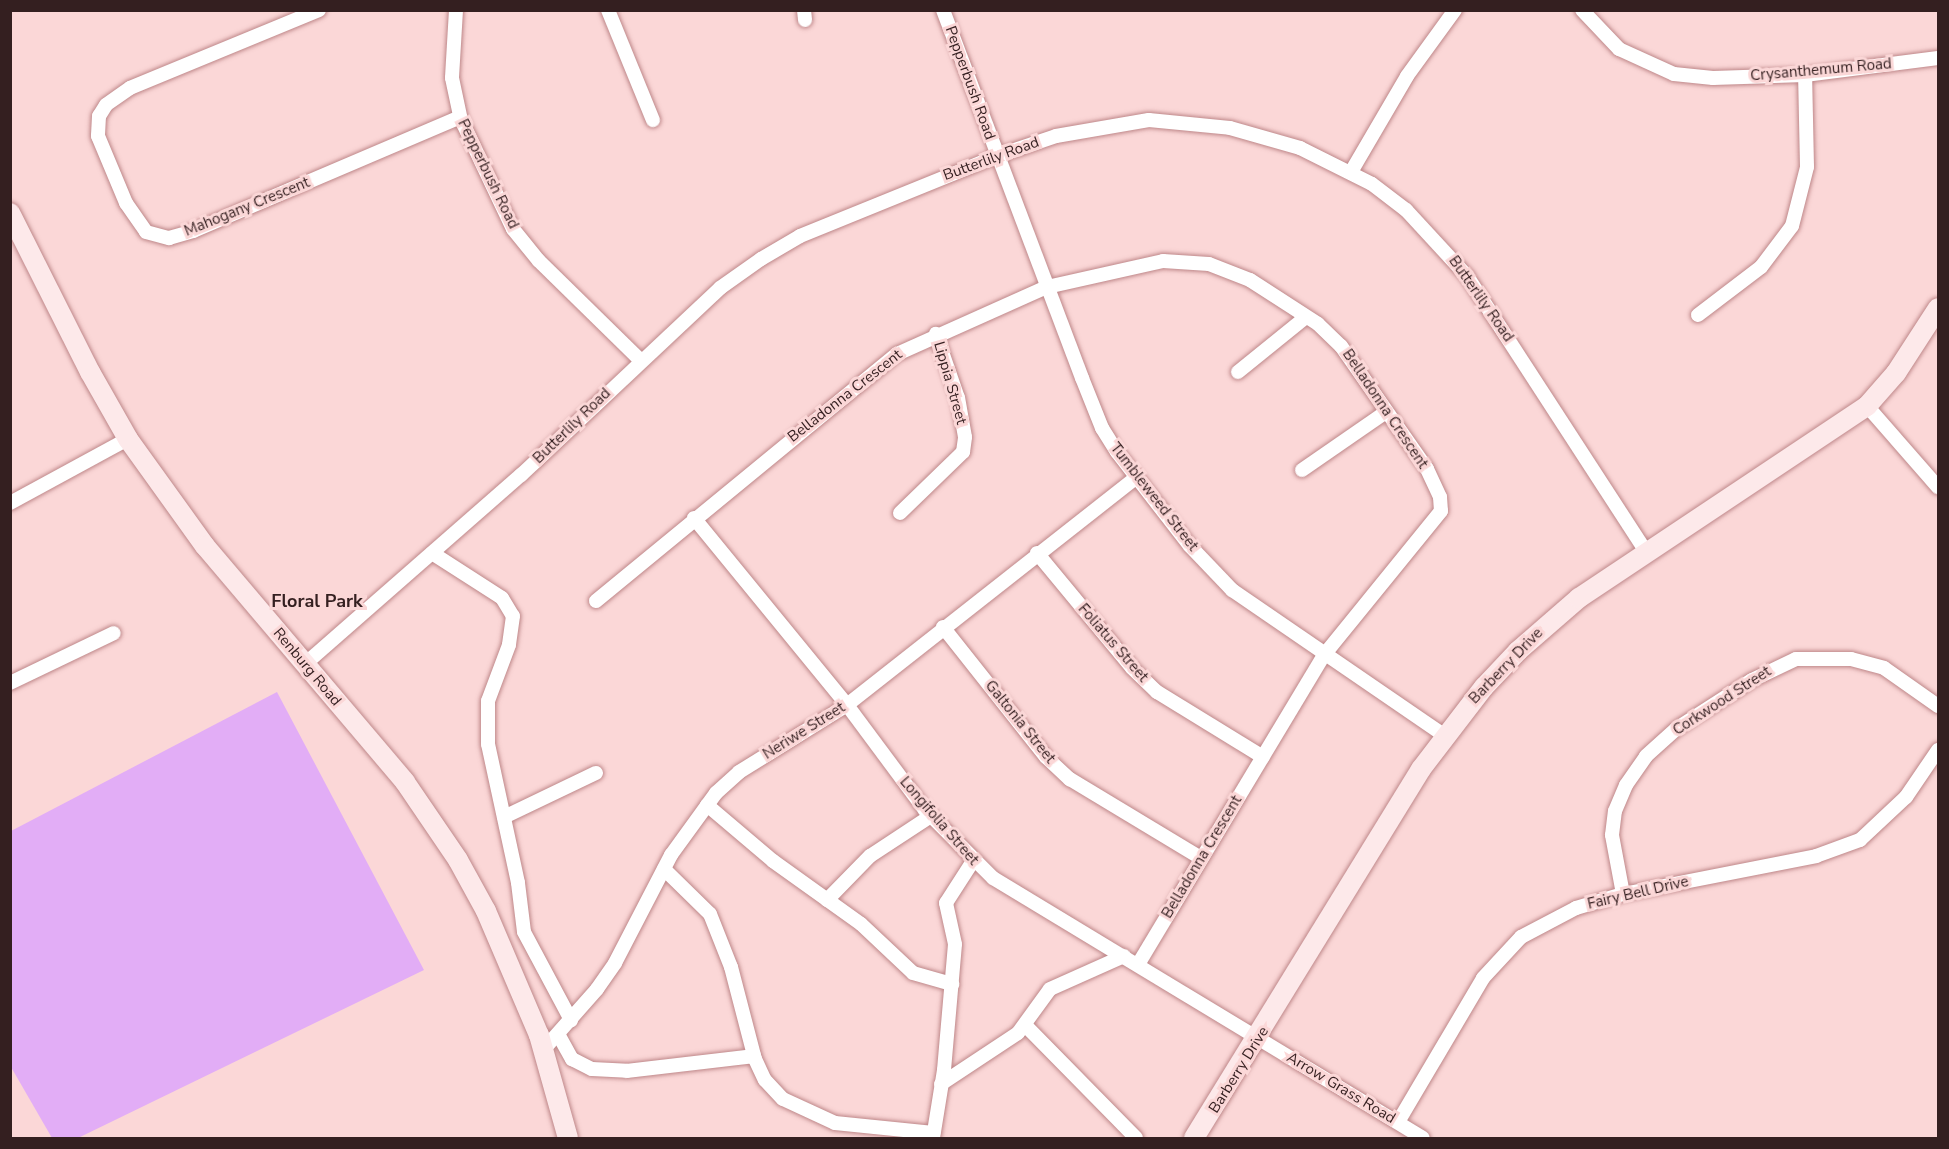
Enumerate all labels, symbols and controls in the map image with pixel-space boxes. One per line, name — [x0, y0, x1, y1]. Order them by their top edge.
street label: Pepperbush Road — [941, 24, 999, 142]
street label: Crysanthemum Road — [1750, 55, 1892, 85]
street label: Pepperbush Road — [454, 116, 522, 232]
street label: Butterlily Road — [941, 133, 1041, 185]
street label: Mahogany Crescent — [182, 174, 312, 240]
street label: Butterlily Road — [1445, 253, 1517, 345]
street label: Lippia Street — [930, 340, 970, 426]
street label: Belladonna Crescent — [784, 346, 906, 446]
street label: Belladonna Crescent — [1338, 346, 1432, 472]
street label: Butterlily Road — [529, 385, 615, 467]
street label: Tumbleweed Street — [1106, 439, 1202, 555]
district label: Floral Park — [271, 590, 363, 612]
street label: Foliatus Street — [1074, 600, 1152, 686]
street label: Renburg Road — [269, 624, 345, 710]
street label: Barberry Drive — [1465, 624, 1547, 708]
street label: Corkwood Street — [1670, 663, 1774, 739]
street label: Galtonia Street — [981, 677, 1059, 767]
street label: Neriwe Street — [760, 699, 848, 763]
street label: Longifolia Street — [896, 773, 982, 869]
street label: Belladonna Crescent — [1158, 792, 1246, 922]
street label: Fairy Bell Drive — [1586, 873, 1690, 913]
street label: Barberry Drive — [1205, 1023, 1273, 1117]
street label: Arrow Grass Road — [1283, 1048, 1399, 1128]

